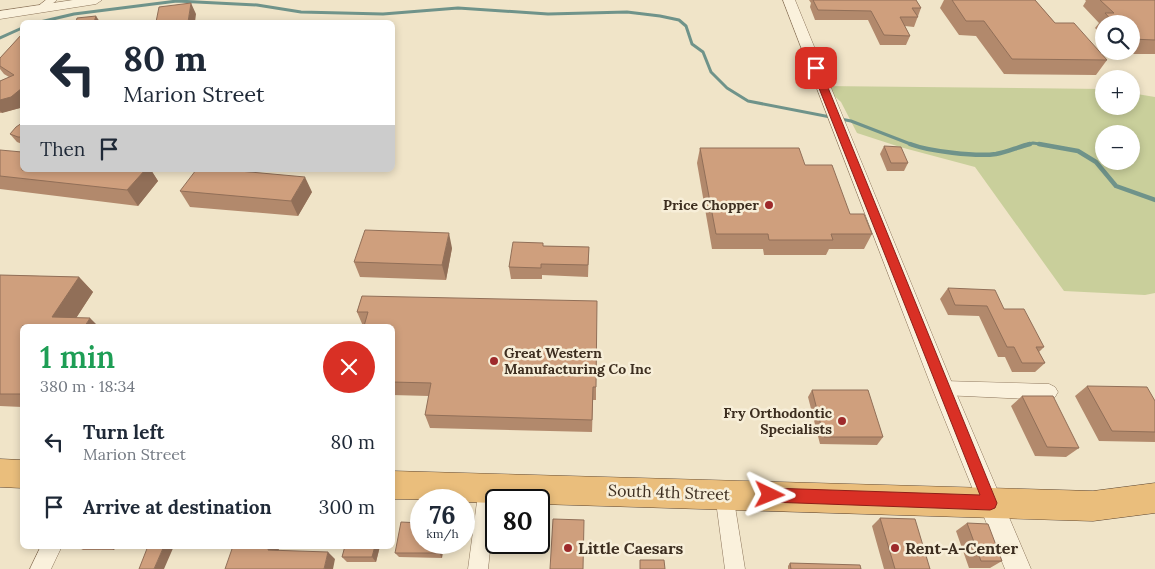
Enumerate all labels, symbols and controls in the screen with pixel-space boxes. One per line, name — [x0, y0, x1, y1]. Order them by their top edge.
map controls — [1095, 15, 1140, 170]
button: search — [1095, 15, 1140, 60]
text: 80 m — [123, 36, 207, 81]
icon: left — [40, 40, 105, 105]
pin — [795, 47, 837, 89]
icon: arrive — [802, 54, 830, 82]
button: + — [1095, 70, 1140, 115]
text: Marion Street — [123, 80, 265, 108]
button: − — [1095, 125, 1140, 170]
icon: arrive — [95, 135, 123, 163]
text: Then — [40, 137, 85, 161]
place label: Price Chopper — [663, 196, 759, 214]
marker: Price Chopper — [763, 199, 775, 211]
text: 1 min — [40, 338, 115, 376]
button: close — [323, 341, 375, 393]
place label: Great Western Manufacturing Co Inc — [504, 344, 652, 378]
marker: Great Western Manufacturing Co Inc — [488, 355, 500, 367]
text: 380 m · 18:34 — [40, 376, 135, 396]
place label: Fry Orthodontic Specialists — [723, 404, 833, 438]
marker: Fry Orthodontic Specialists — [836, 415, 848, 427]
text: Turn left — [83, 420, 164, 444]
icon: left — [40, 428, 68, 456]
text: 80 m — [331, 430, 375, 454]
text: Marion Street — [83, 444, 186, 464]
position arrow — [743, 468, 795, 520]
street label: South 4th Street — [608, 480, 731, 504]
speed limit sign: 80 — [485, 489, 550, 554]
icon: arrive — [40, 493, 68, 521]
text: Arrive at destination — [83, 495, 272, 519]
text: 300 m — [319, 495, 375, 519]
text: 76 — [429, 499, 456, 531]
text: km/h — [426, 526, 459, 541]
place label: Little Caesars — [578, 538, 684, 558]
place label: Rent-A-Center — [905, 538, 1018, 558]
marker: Little Caesars — [562, 542, 574, 554]
marker: Rent-A-Center — [889, 542, 901, 554]

